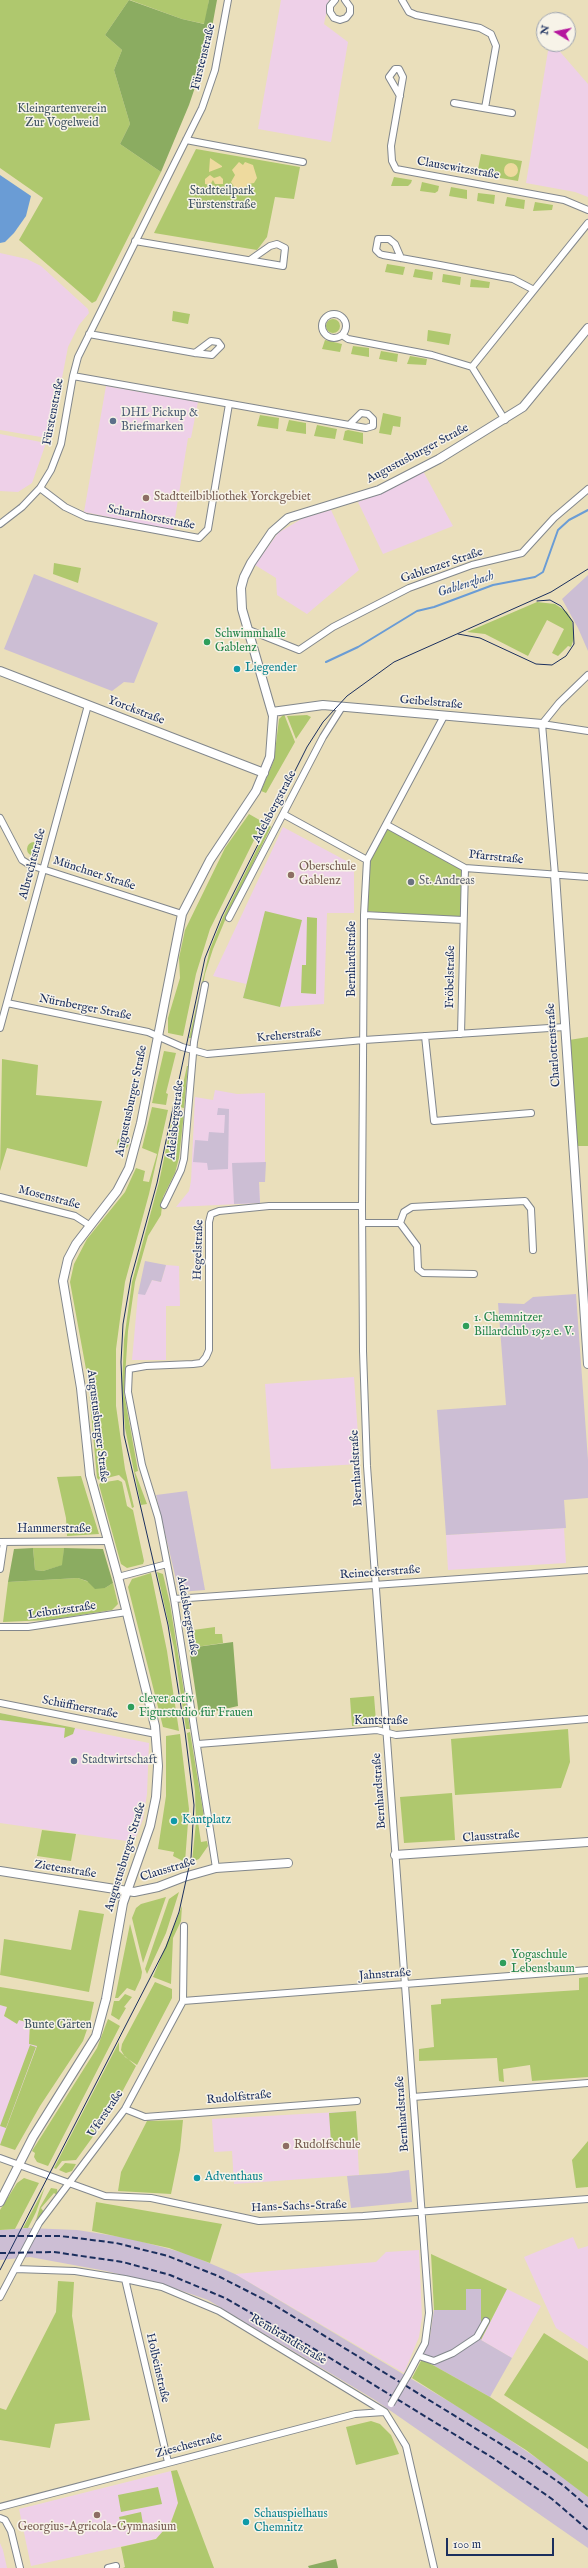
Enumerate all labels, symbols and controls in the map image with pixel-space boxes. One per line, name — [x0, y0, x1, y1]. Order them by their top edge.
north arrow — [536, 12, 576, 52]
street label: Fürstenstraße — [189, 22, 219, 92]
text: N — [537, 24, 553, 36]
park label: Kleingartenverein Zur Vogelweid — [17, 103, 107, 131]
street label: Clausewitzstraße — [416, 155, 500, 183]
park label: Stadtteilpark Fürstenstraße — [188, 185, 256, 213]
street label: Fürstenstraße — [40, 377, 68, 447]
place label: DHL Pickup & Briefmarken — [121, 407, 198, 435]
marker: DHL Pickup & Briefmarken — [108, 416, 118, 426]
street label: Augustusburger Straße — [365, 421, 471, 487]
place label: Stadtteilbibliothek Yorckgebiet — [154, 491, 311, 505]
marker: Stadtteilbibliothek Yorckgebiet — [141, 493, 151, 503]
street label: Scharnhorststraße — [106, 502, 196, 534]
street label: Gablenzer Straße — [399, 545, 485, 587]
water label: Gablenzbach — [436, 569, 496, 601]
place label: Schwimmhalle Gablenz — [215, 628, 286, 656]
marker: Schwimmhalle Gablenz — [202, 637, 212, 647]
place label: Liegender — [245, 662, 297, 676]
marker: Liegender — [232, 664, 242, 674]
street label: Geibelstraße — [399, 693, 463, 713]
street label: Yorckstraße — [106, 694, 166, 728]
street label: Adelsbergstraße — [250, 768, 300, 846]
street label: Albrechtstraße — [17, 827, 49, 901]
street label: Pfarrstraße — [468, 848, 524, 868]
street label: Münchner Straße — [51, 854, 137, 894]
place label: Oberschule Gablenz — [299, 861, 356, 889]
marker: Oberschule Gablenz — [286, 870, 296, 880]
place label: St. Andreas — [419, 875, 475, 889]
marker: St. Andreas — [406, 877, 416, 887]
street label: Bernhardstraße — [346, 921, 360, 997]
street label: Fröbelstraße — [443, 945, 459, 1009]
street label: Nürnberger Straße — [38, 992, 132, 1024]
street label: Charlottenstraße — [544, 1003, 564, 1087]
street label: Kreherstraße — [256, 1026, 322, 1046]
street label: Augustusburger Straße — [113, 1044, 151, 1158]
street label: Adelsbergstraße — [165, 1079, 187, 1161]
street label: Mosenstraße — [17, 1183, 81, 1213]
street label: Hegelstraße — [191, 1219, 207, 1281]
place label: 1. Chemnitzer Billardclub 1952 e. V. — [474, 1312, 574, 1340]
marker: 1. Chemnitzer Billardclub 1952 e. V. — [461, 1321, 471, 1331]
street label: Augustusburger Straße — [83, 1369, 111, 1483]
street label: Bernhardstraße — [348, 1430, 366, 1506]
street label: Hammerstraße — [17, 1523, 91, 1537]
street label: Reineckerstraße — [339, 1563, 421, 1583]
street label: Adelsbergstraße — [173, 1575, 201, 1657]
street label: Leibnizstraße — [27, 1599, 97, 1623]
place label: clever activ Figurstudio für Frauen — [139, 1693, 253, 1721]
street label: Schüffnerstraße — [41, 1694, 119, 1722]
marker: clever activ Figurstudio für Frauen — [126, 1702, 136, 1712]
street label: Kantstraße — [354, 1715, 408, 1729]
street label: Bernhardstraße — [370, 1752, 390, 1830]
place label: Stadtwirtschaft — [82, 1754, 157, 1768]
marker: Stadtwirtschaft — [69, 1756, 79, 1766]
street label: Augustusburger Straße — [103, 1801, 149, 1913]
place label: Kantplatz — [182, 1814, 231, 1828]
marker: Kantplatz — [169, 1816, 179, 1826]
street label: Clausstraße — [462, 1828, 520, 1846]
street label: Clausstraße — [139, 1855, 197, 1885]
street label: Zietenstraße — [33, 1858, 97, 1882]
place label: Yogaschule Lebensbaum — [511, 1949, 575, 1977]
marker: Yogaschule Lebensbaum — [498, 1958, 508, 1968]
street label: Jahnstraße — [358, 1966, 412, 1984]
park label: Bunte Gärten — [24, 2019, 92, 2033]
street label: Bernhardstraße — [393, 2075, 413, 2153]
street label: Uferstraße — [85, 2088, 127, 2140]
street label: Rudolfstraße — [206, 2088, 272, 2108]
place label: Rudolfschule — [294, 2139, 360, 2153]
marker: Rudolfschule — [281, 2141, 291, 2151]
place label: Adventhaus — [205, 2171, 263, 2185]
marker: Adventhaus — [192, 2173, 202, 2183]
street label: Hans-Sachs-Straße — [251, 2198, 347, 2216]
street label: Rembrandtstraße — [247, 2312, 329, 2368]
street label: Holbeinstraße — [142, 2332, 172, 2404]
street label: Zieschestraße — [154, 2430, 224, 2462]
place label: Schauspielhaus Chemnitz — [254, 2508, 328, 2536]
marker: Georgius-Agricola-Gymnasium — [92, 2510, 102, 2520]
marker: Schauspielhaus Chemnitz — [241, 2517, 251, 2527]
place label: Georgius-Agricola-Gymnasium — [18, 2521, 176, 2535]
scale bar — [448, 2530, 556, 2556]
text: 100 m — [453, 2537, 481, 2552]

